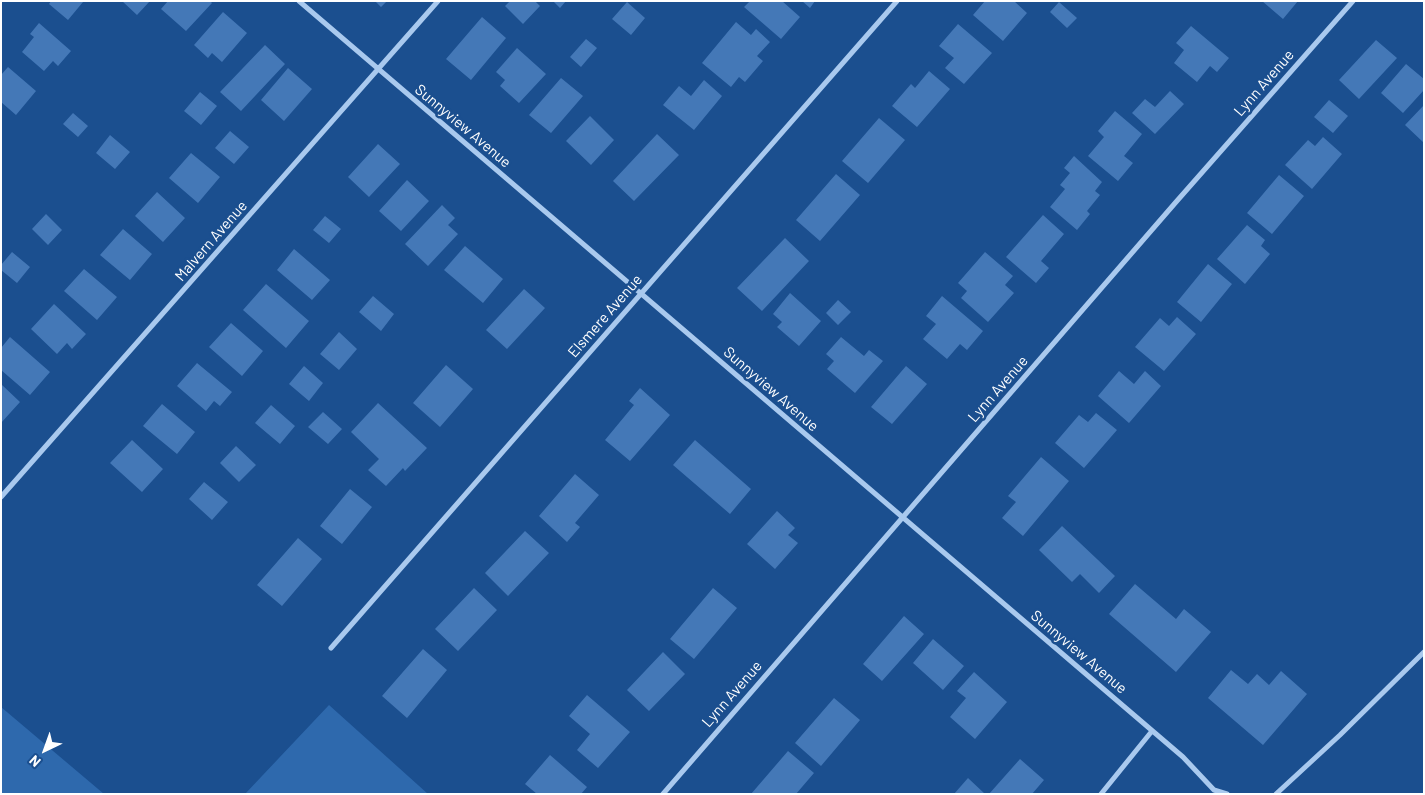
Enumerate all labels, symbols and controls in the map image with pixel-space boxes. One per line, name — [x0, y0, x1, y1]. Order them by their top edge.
street label: Lynn Avenue — [1230, 46, 1298, 120]
street label: Sunnyview Avenue — [411, 81, 515, 171]
street label: Malvern Avenue — [171, 197, 251, 285]
street label: Elsmere Avenue — [564, 271, 646, 361]
street label: Sunnyview Avenue — [720, 343, 822, 435]
street label: Lynn Avenue — [964, 352, 1032, 426]
street label: Sunnyview Avenue — [1027, 607, 1131, 697]
street label: Lynn Avenue — [698, 657, 766, 731]
north arrow — [20, 725, 70, 775]
text: N — [25, 752, 44, 771]

